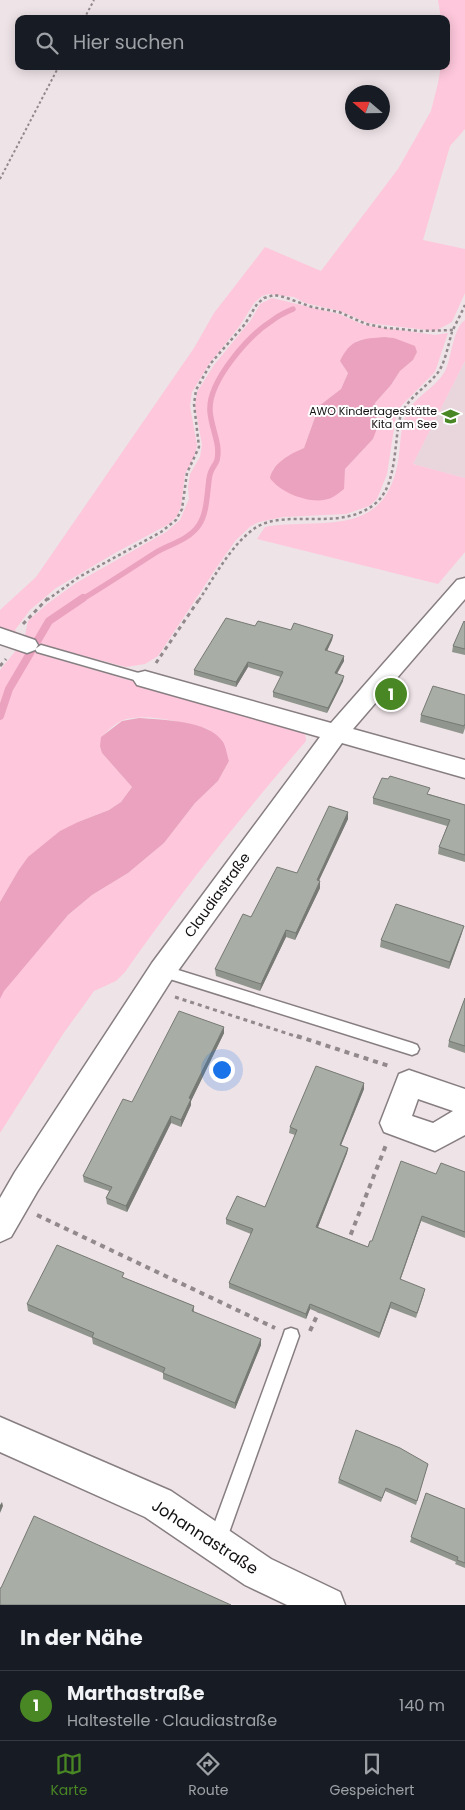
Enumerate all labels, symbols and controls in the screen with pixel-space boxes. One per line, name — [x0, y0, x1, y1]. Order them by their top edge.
search box — [15, 15, 450, 70]
icon: search — [33, 29, 61, 57]
text: Hier suchen — [73, 29, 184, 56]
north arrow — [345, 85, 390, 130]
place label: AWO Kindertagesstätte Kita am See — [309, 403, 437, 432]
school or university icon: AWO Kindertagesstätte Kita am See — [441, 407, 461, 427]
pin: 1 — [375, 675, 407, 713]
street label: Claudiastraße — [179, 848, 255, 941]
your location — [209, 1057, 235, 1083]
street label: Johannastraße — [147, 1494, 263, 1580]
text: In der Nähe — [20, 1623, 143, 1652]
text: Marthastraße — [67, 1680, 204, 1707]
text: 1 — [33, 1694, 39, 1717]
text: 140 m — [399, 1694, 445, 1717]
text: Haltestelle · Claudiastraße — [67, 1709, 277, 1732]
tab: Karte — [50, 1750, 87, 1801]
tab: Route — [188, 1750, 229, 1801]
tab: Gespeichert — [330, 1750, 414, 1801]

